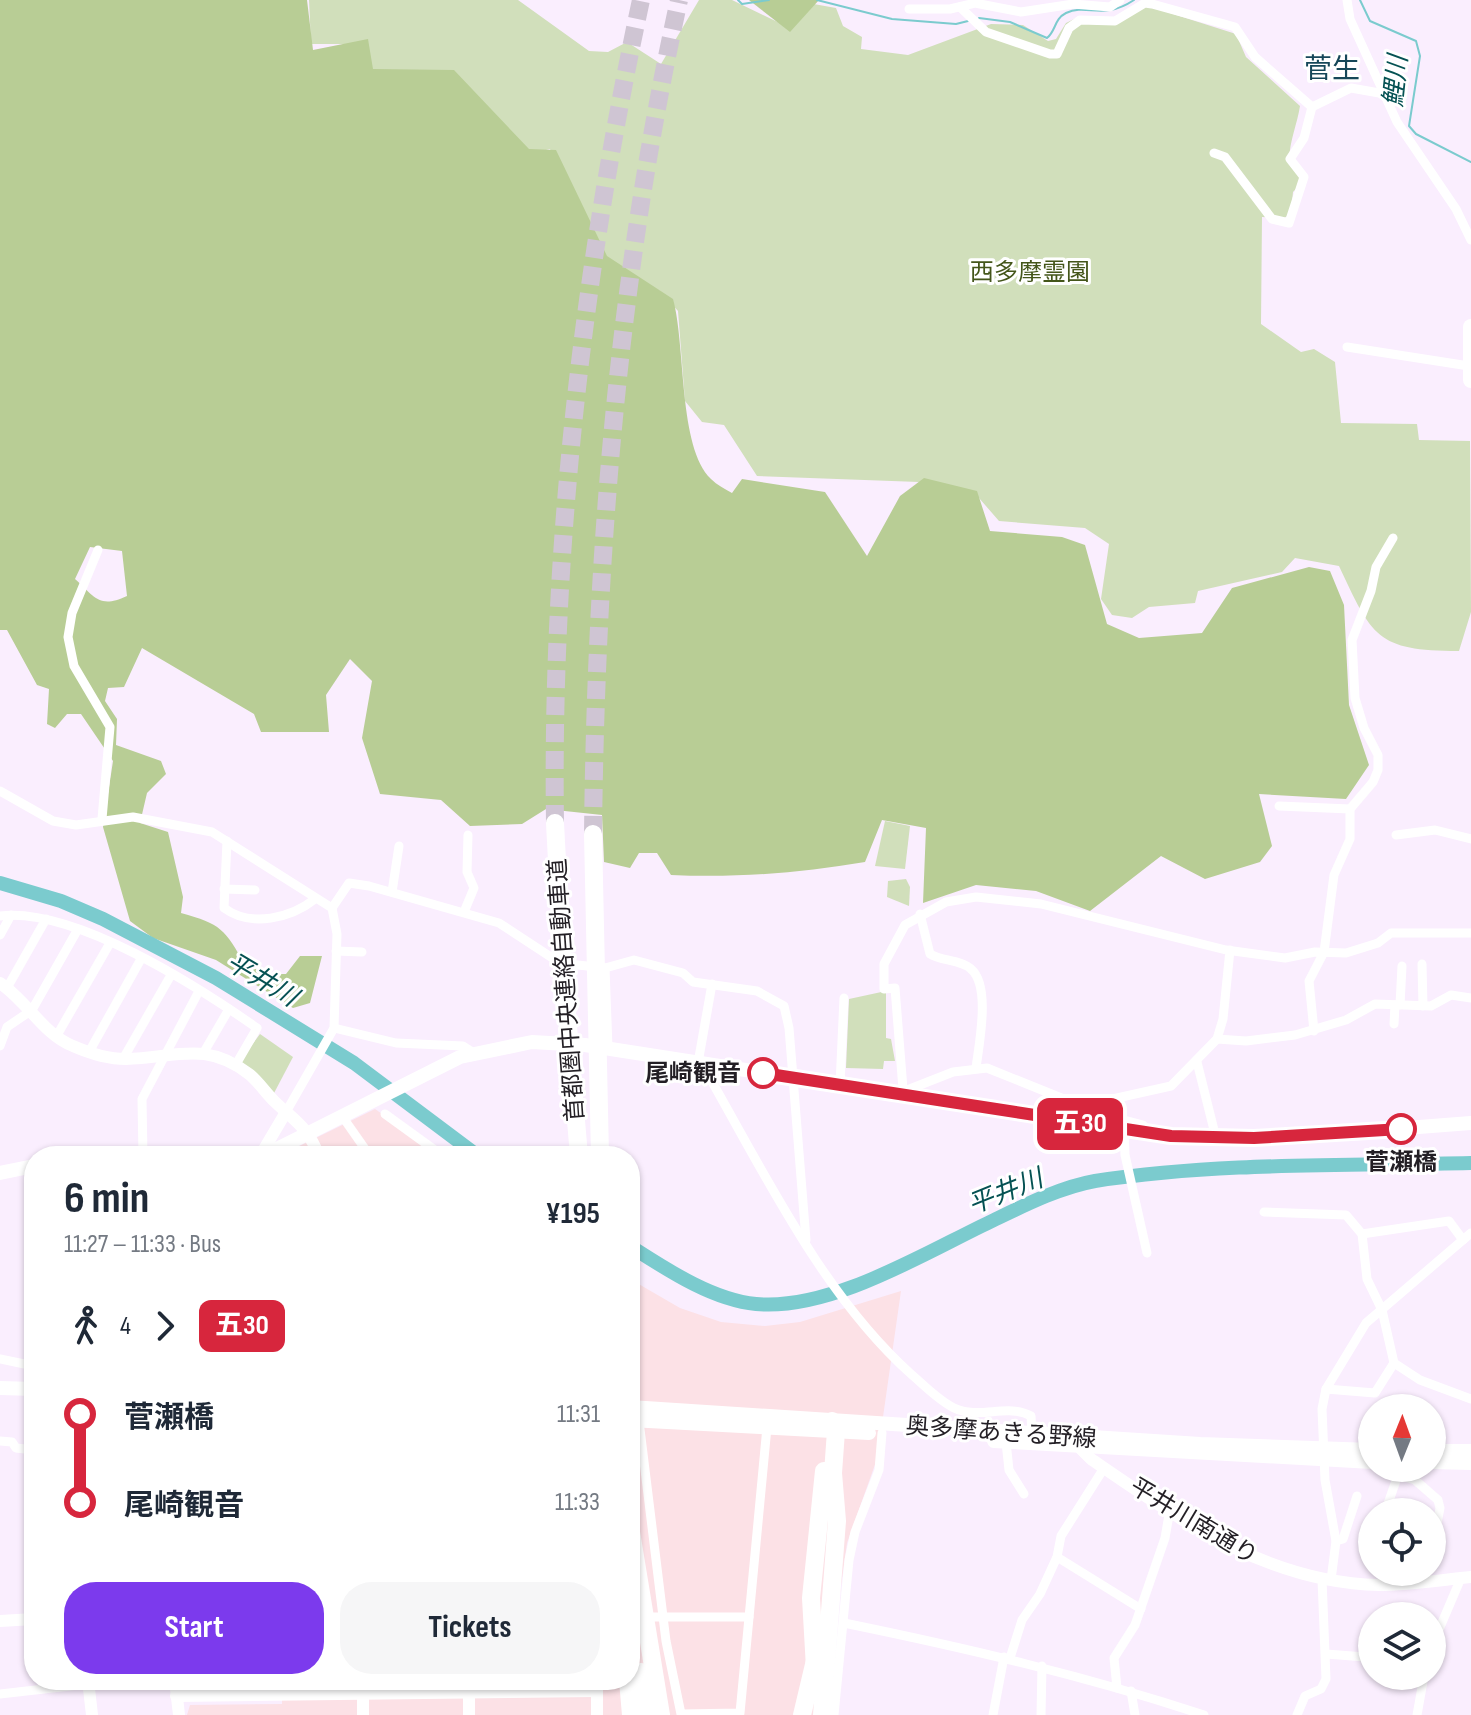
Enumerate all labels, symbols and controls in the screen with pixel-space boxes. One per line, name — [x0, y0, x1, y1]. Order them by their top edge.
water label: 鯉川 — [1378, 51, 1415, 109]
district label: 菅生 — [1304, 53, 1360, 86]
park label: 西多摩霊園 — [970, 258, 1090, 287]
street label: 首都圏中央連絡自動車道 — [543, 857, 590, 1123]
water label: 平井川 — [220, 947, 305, 1015]
marker: 尾崎観音 — [748, 1058, 778, 1088]
place label: 尾崎観音 — [645, 1059, 741, 1088]
line badge: 五30 — [1034, 1098, 1126, 1150]
text: 五30 — [1053, 1107, 1107, 1140]
marker: 菅瀬橋 — [1386, 1114, 1416, 1144]
place label: 菅瀬橋 — [1365, 1148, 1437, 1177]
water label: 平井川 — [964, 1162, 1050, 1221]
text: 6 min — [64, 1172, 149, 1225]
text: ¥195 — [545, 1196, 600, 1232]
text: 11:27 – 11:33 · Bus — [64, 1229, 221, 1260]
icon: walk — [64, 1304, 108, 1348]
icon: forward — [143, 1304, 187, 1348]
text: 五30 — [215, 1309, 269, 1342]
text: 4 — [120, 1311, 131, 1342]
north arrow — [1358, 1394, 1446, 1482]
map controls — [1358, 1394, 1446, 1690]
text: 11:31 — [557, 1399, 600, 1430]
text: 菅瀬橋 — [124, 1400, 214, 1436]
street label: 奥多摩あきる野線 — [904, 1411, 1098, 1454]
street label: 平井川南通り — [1125, 1472, 1263, 1571]
text: 11:33 — [555, 1487, 600, 1518]
text: 尾崎観音 — [124, 1488, 244, 1524]
button: locate — [1358, 1498, 1446, 1586]
button: Start — [64, 1582, 324, 1674]
button: Tickets — [340, 1582, 600, 1674]
button: layers — [1358, 1602, 1446, 1690]

